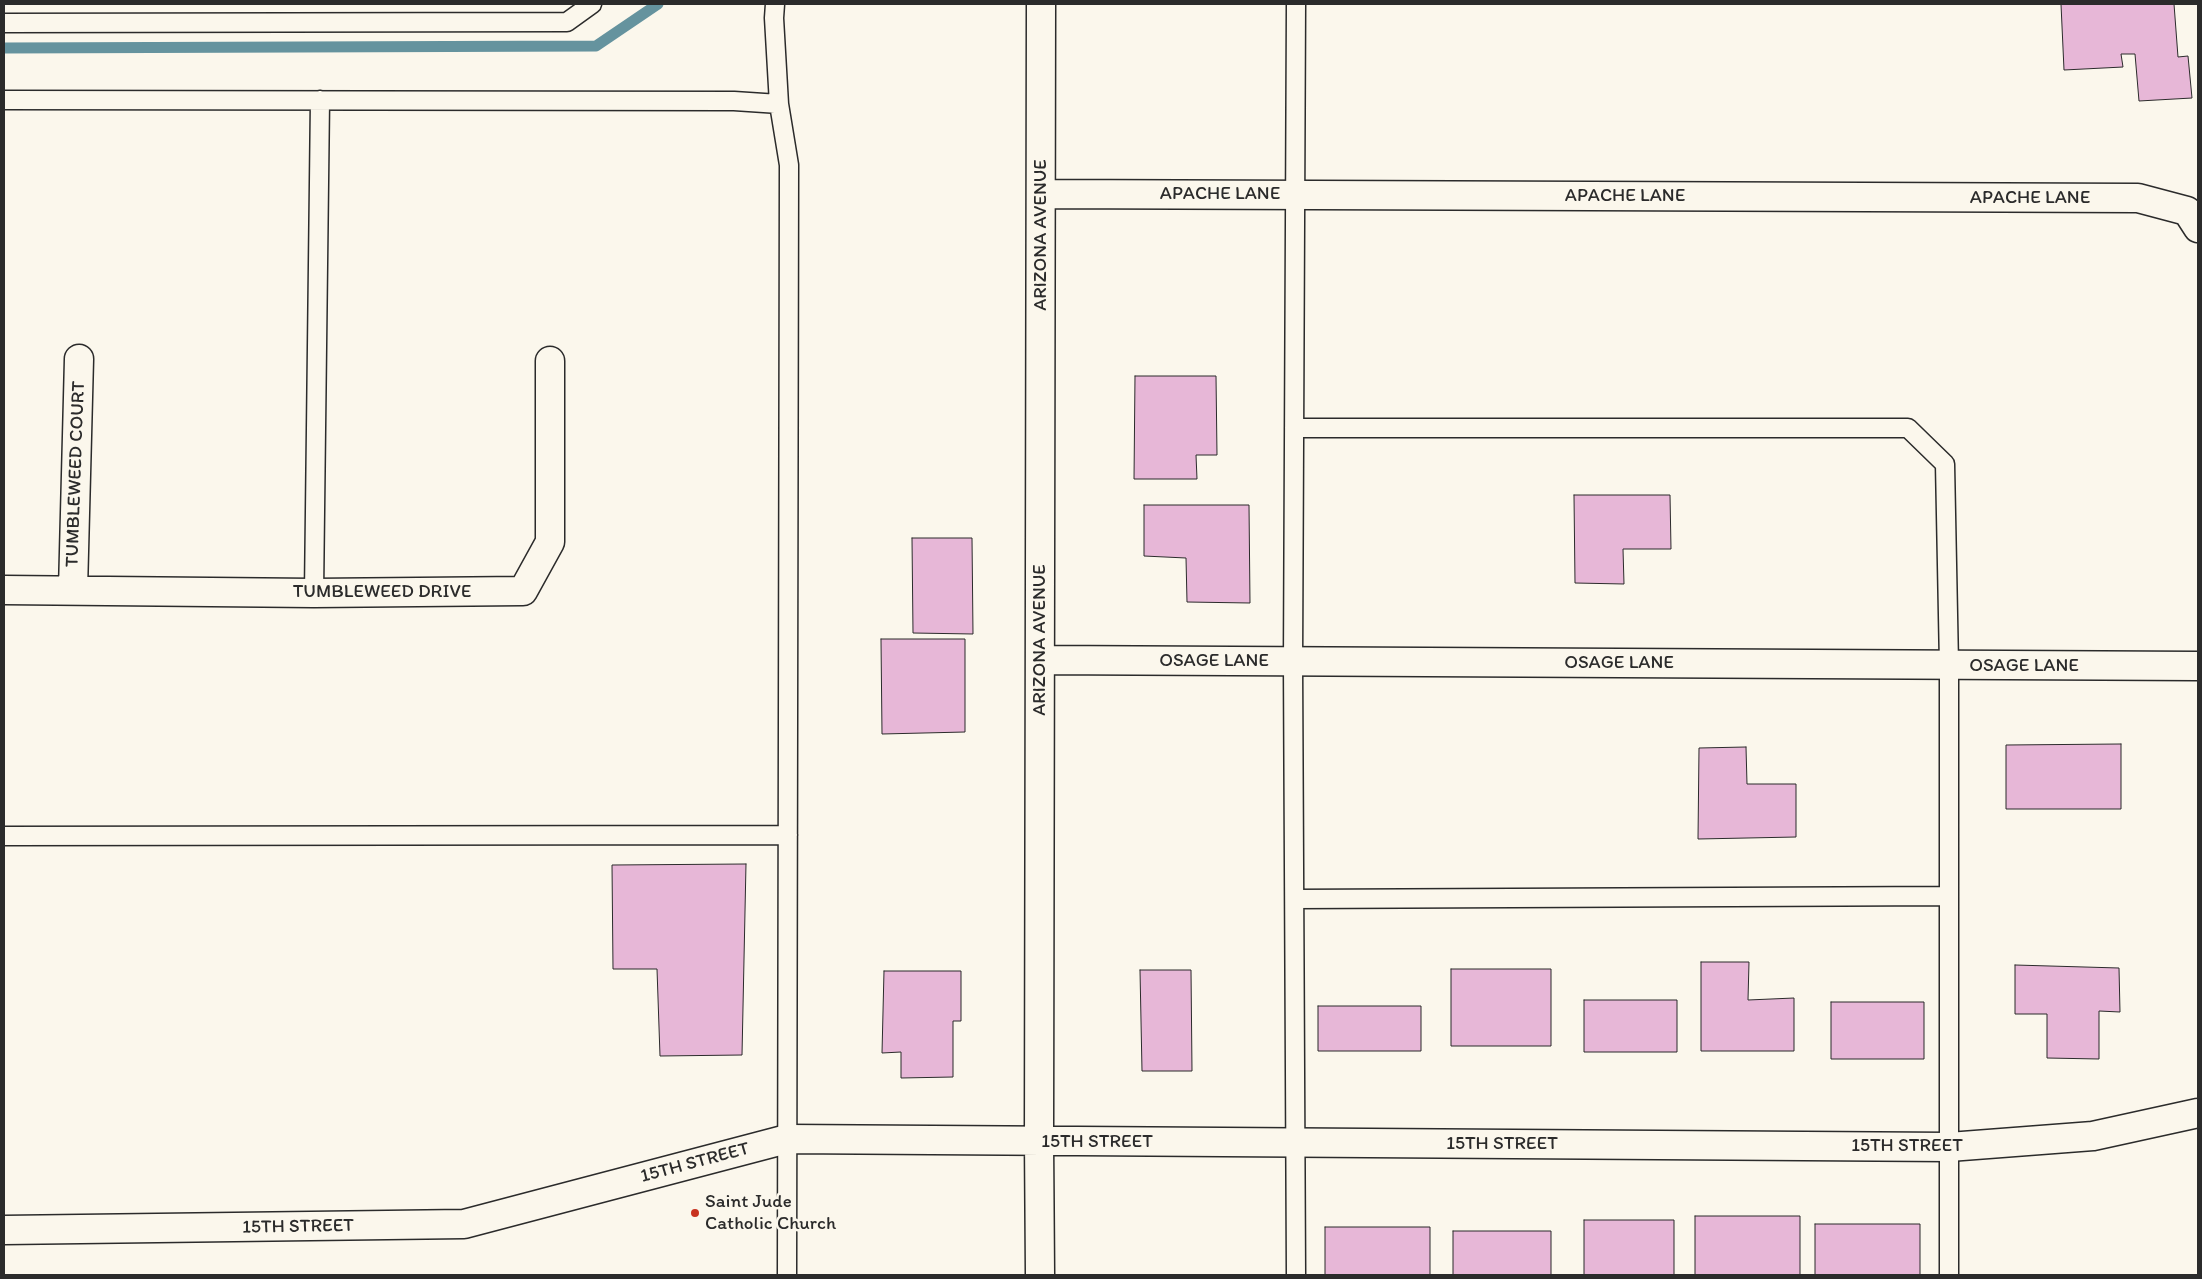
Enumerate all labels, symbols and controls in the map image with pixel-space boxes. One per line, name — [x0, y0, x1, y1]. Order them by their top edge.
street label: ARIZONA AVENUE — [1030, 159, 1052, 311]
street label: APACHE LANE — [1160, 183, 1280, 205]
street label: APACHE LANE — [1565, 185, 1685, 207]
street label: APACHE LANE — [1970, 187, 2090, 209]
street label: TUMBLEWEED COURT — [61, 380, 91, 568]
street label: ARIZONA AVENUE — [1029, 564, 1051, 716]
street label: TUMBLEWEED DRIVE — [293, 581, 471, 603]
street label: OSAGE LANE — [1159, 650, 1269, 672]
street label: OSAGE LANE — [1564, 652, 1674, 674]
street label: OSAGE LANE — [1969, 655, 2079, 677]
street label: 15TH STREET — [1041, 1131, 1153, 1153]
street label: 15TH STREET — [1446, 1133, 1558, 1155]
street label: 15TH STREET — [1851, 1135, 1963, 1157]
street label: 15TH STREET — [638, 1138, 752, 1188]
place label: Saint Jude Catholic Church — [705, 1191, 836, 1235]
marker: Saint Jude Catholic Church — [689, 1207, 701, 1219]
street label: 15TH STREET — [242, 1215, 354, 1239]

